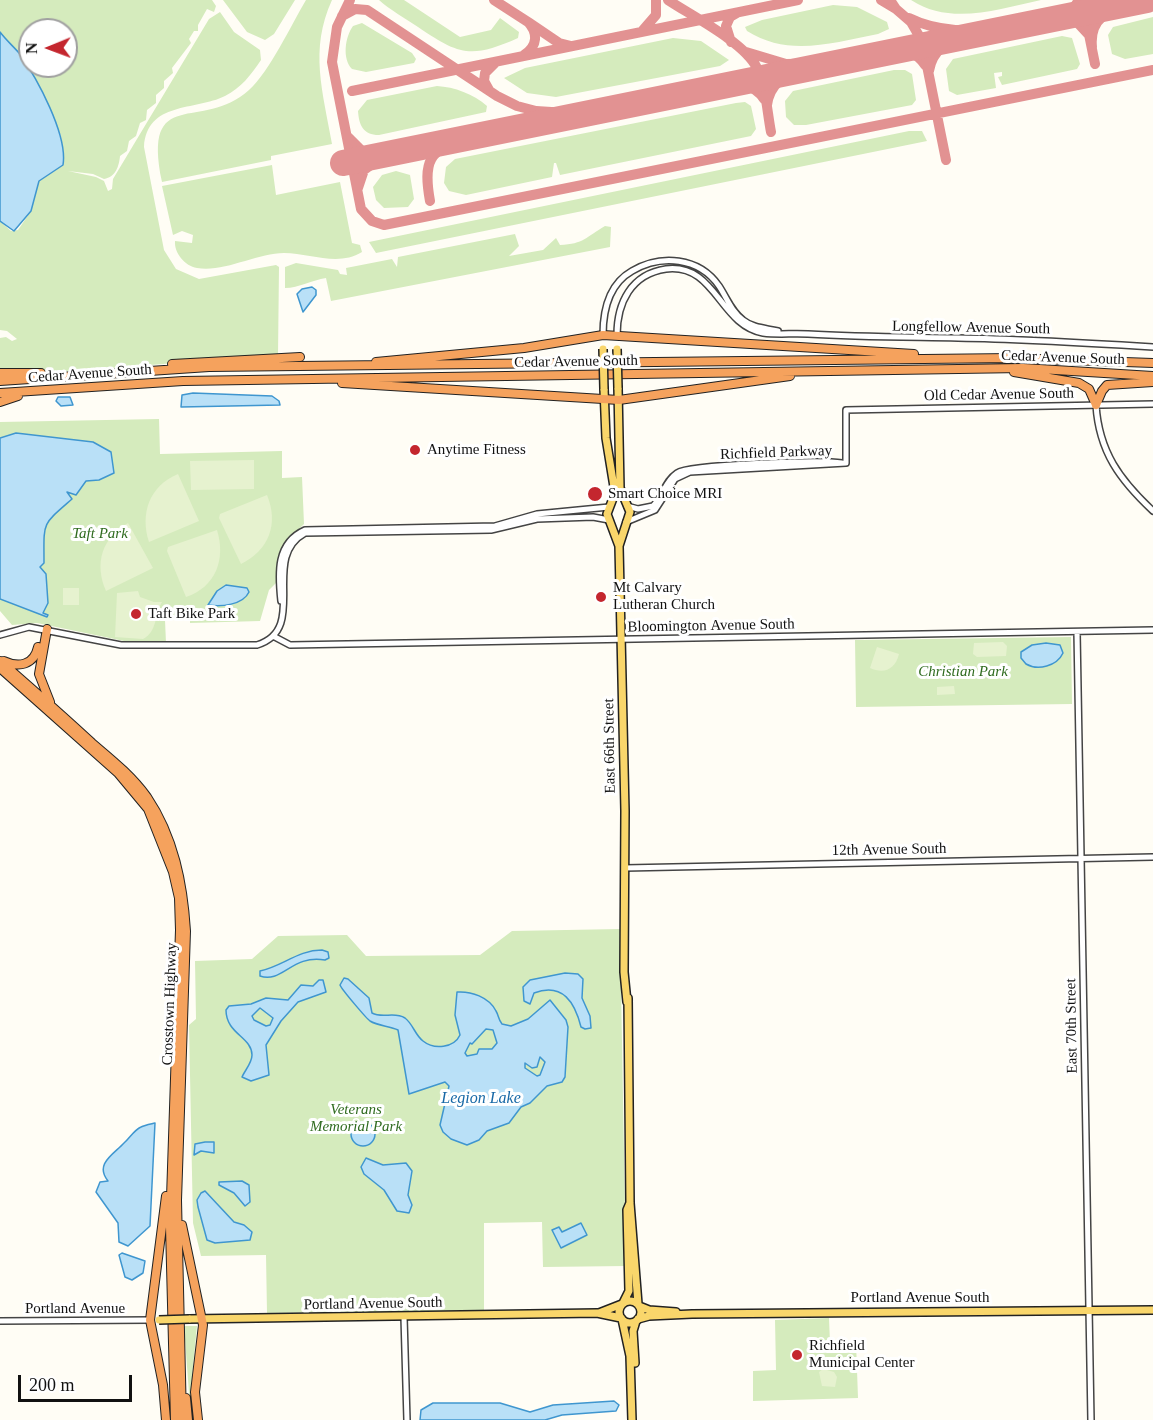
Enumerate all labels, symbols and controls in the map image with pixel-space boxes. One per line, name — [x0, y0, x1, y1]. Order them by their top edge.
north arrow — [18, 18, 78, 78]
text: N — [23, 42, 40, 54]
street label: Longfellow Avenue South — [892, 318, 1050, 338]
street label: Cedar Avenue South — [1001, 347, 1125, 369]
street label: Cedar Avenue South — [514, 352, 638, 372]
street label: Cedar Avenue South — [28, 361, 152, 387]
street label: Old Cedar Avenue South — [924, 385, 1074, 405]
place label: Anytime Fitness — [427, 441, 526, 459]
street label: Richfield Parkway — [720, 442, 832, 464]
marker: Anytime Fitness — [408, 443, 422, 457]
marker: Smart Choice MRI — [586, 485, 604, 503]
place label: Smart Choice MRI — [608, 485, 722, 503]
park label: Taft Park — [72, 525, 128, 543]
place label: Mt Calvary Lutheran Church — [613, 579, 715, 614]
marker: Mt Calvary Lutheran Church — [594, 590, 608, 604]
place label: Taft Bike Park — [148, 605, 235, 623]
marker: Taft Bike Park — [129, 607, 143, 621]
street label: Bloomington Avenue South — [627, 616, 795, 636]
park label: Christian Park — [918, 663, 1008, 681]
street label: East 66th Street — [600, 698, 620, 794]
street label: 12th Avenue South — [831, 840, 947, 860]
street label: Crosstown Highway — [159, 942, 181, 1066]
street label: East 70th Street — [1062, 978, 1082, 1074]
water label: Legion Lake — [441, 1089, 521, 1109]
park label: Veterans Memorial Park — [310, 1101, 402, 1136]
street label: Portland Avenue South — [851, 1289, 989, 1307]
street label: Portland Avenue South — [303, 1294, 443, 1314]
street label: Portland Avenue — [25, 1300, 125, 1318]
place label: Richfield Municipal Center — [809, 1337, 914, 1372]
marker: Richfield Municipal Center — [790, 1348, 804, 1362]
scale bar — [21, 1363, 135, 1401]
text: 200 m — [29, 1375, 75, 1395]

